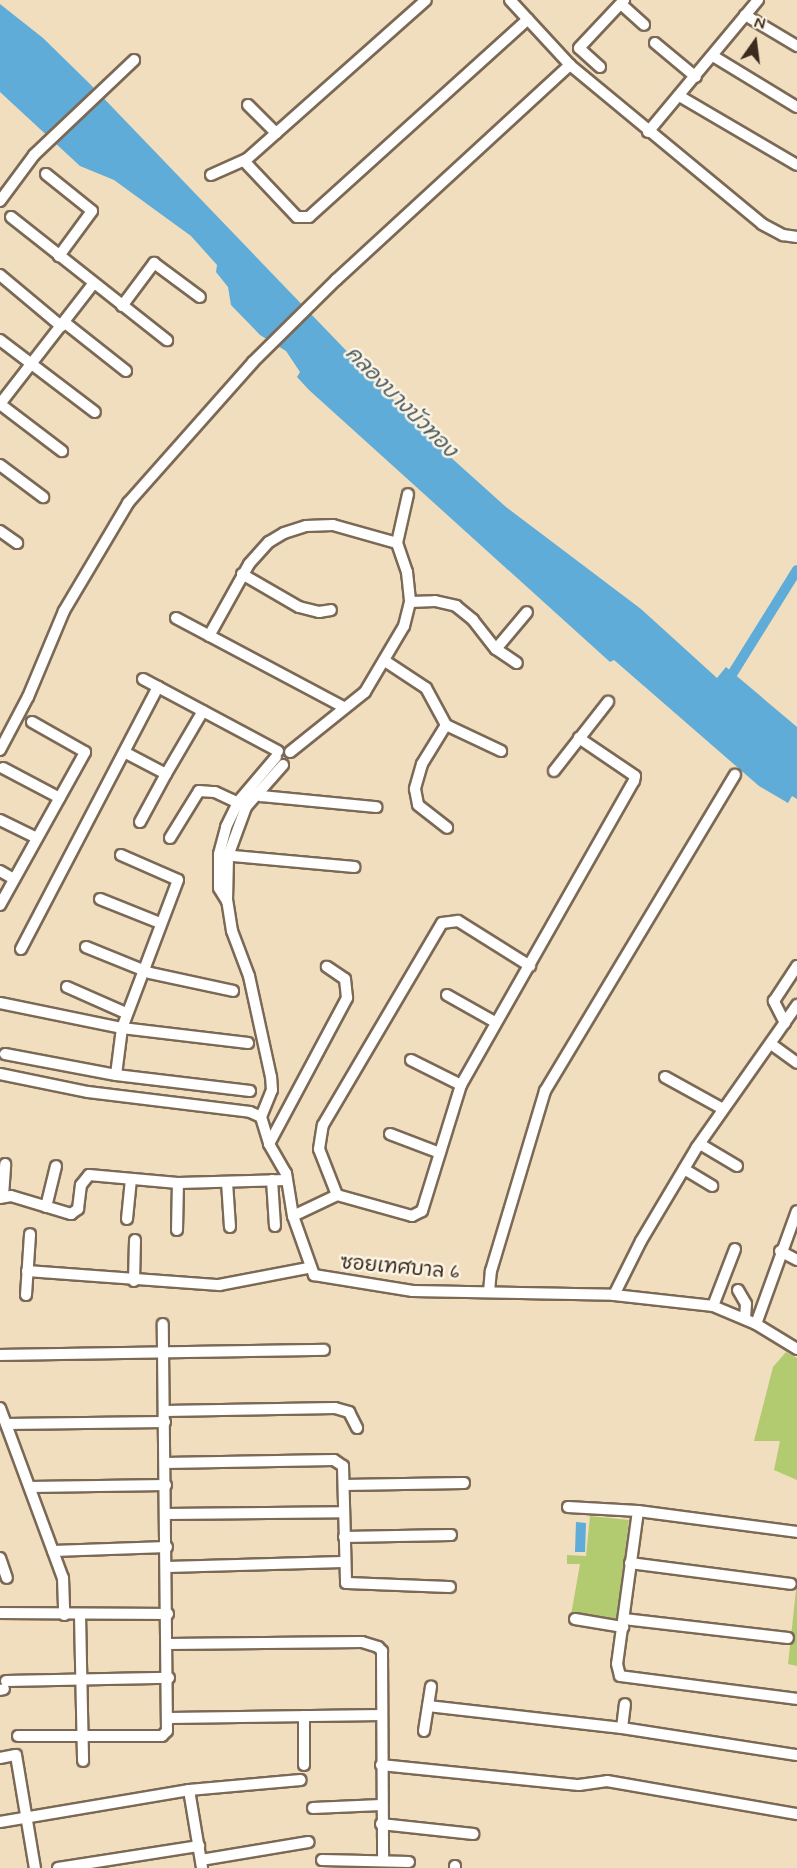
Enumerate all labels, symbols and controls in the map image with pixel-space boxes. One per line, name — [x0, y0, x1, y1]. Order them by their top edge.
north arrow — [725, 12, 785, 72]
text: N — [752, 13, 767, 36]
water label: คลองบางบัวทอง — [340, 341, 462, 463]
street label: ซอยเทศบาล 6 — [339, 1251, 461, 1285]

